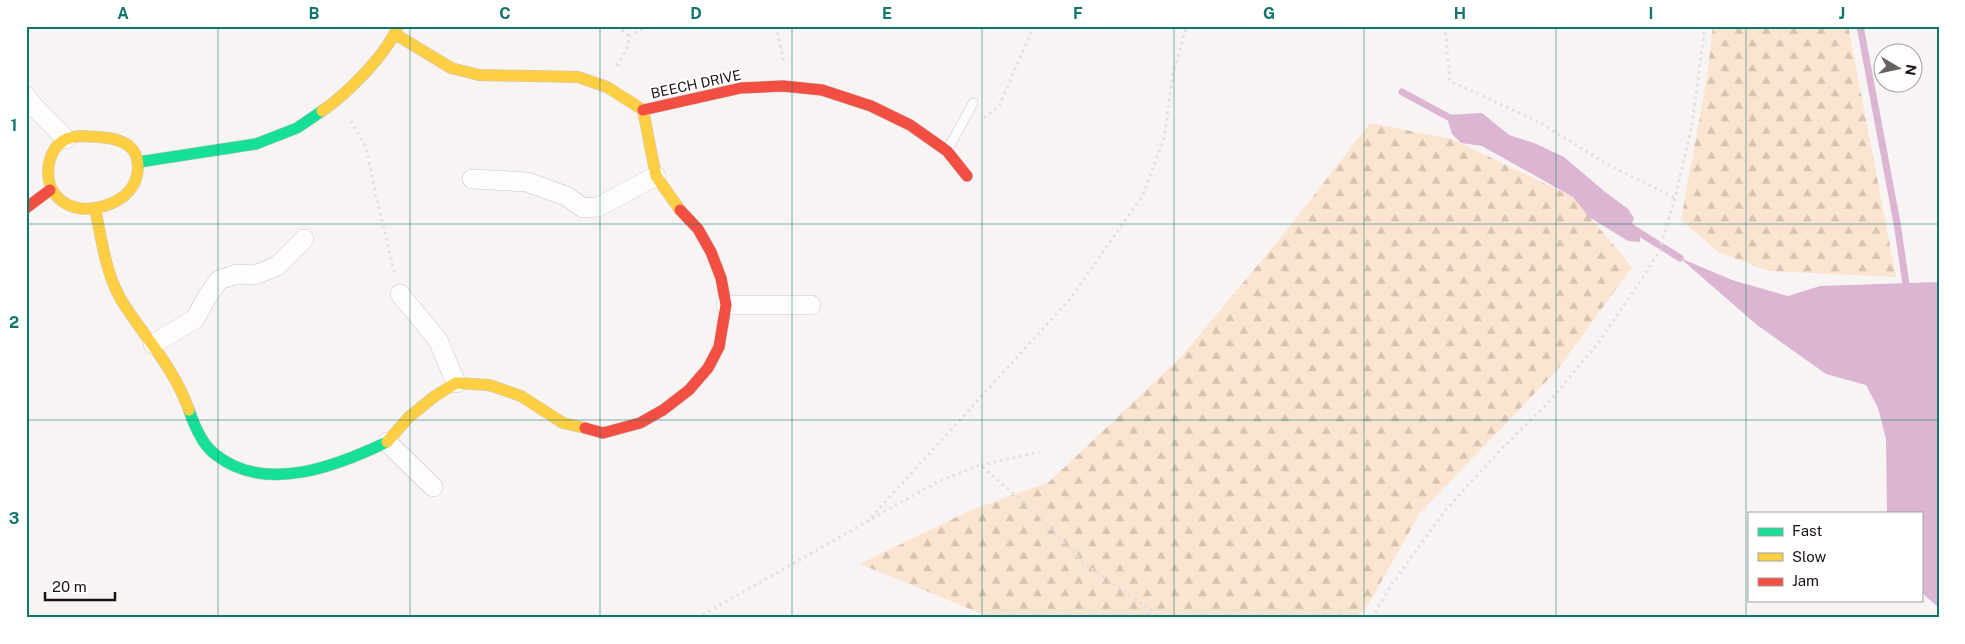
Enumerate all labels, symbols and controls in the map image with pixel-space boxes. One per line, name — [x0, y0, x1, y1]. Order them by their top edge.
text: A — [117, 4, 129, 23]
text: B — [309, 4, 320, 23]
text: C — [499, 4, 511, 23]
text: D — [690, 4, 702, 23]
text: E — [882, 4, 892, 23]
text: F — [1073, 4, 1083, 23]
text: G — [1263, 4, 1275, 23]
text: H — [1454, 4, 1466, 23]
text: I — [1649, 4, 1653, 23]
text: J — [1839, 4, 1845, 23]
north arrow — [1872, 42, 1922, 92]
text: N — [1902, 63, 1920, 77]
street label: BEECH DRIVE — [649, 67, 743, 101]
text: 1 — [11, 116, 17, 135]
text: 2 — [9, 313, 19, 332]
text: 3 — [9, 509, 19, 528]
legend — [1748, 512, 1922, 602]
text: Fast — [1792, 522, 1822, 539]
text: Slow — [1792, 548, 1827, 565]
scale bar — [45, 569, 115, 601]
text: Jam — [1792, 572, 1819, 589]
text: 20 m — [52, 578, 87, 595]

